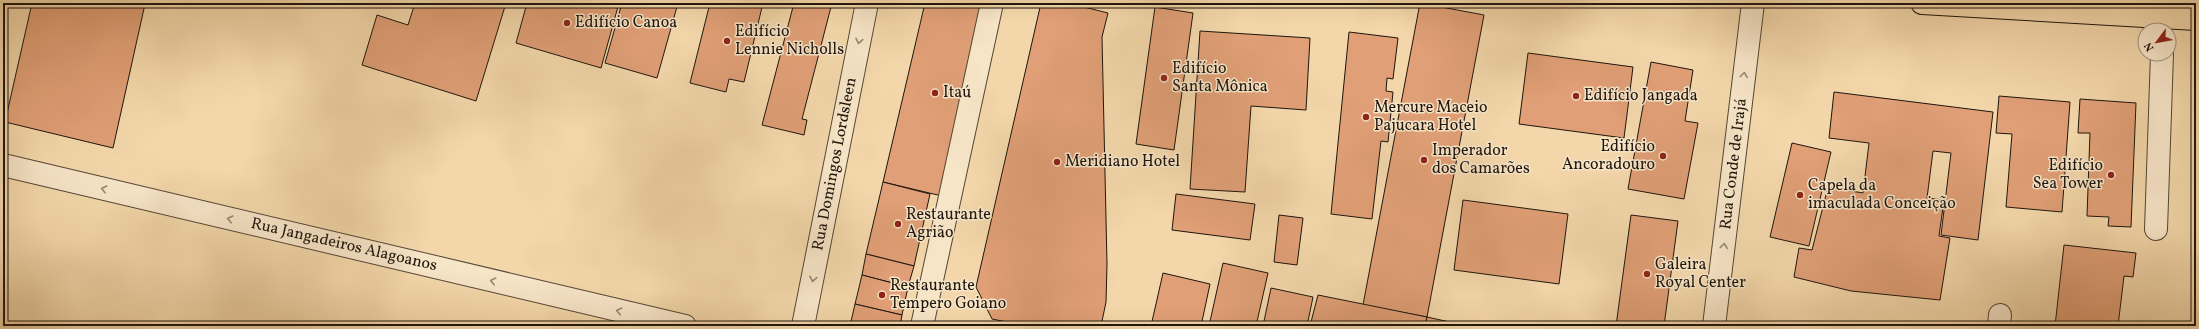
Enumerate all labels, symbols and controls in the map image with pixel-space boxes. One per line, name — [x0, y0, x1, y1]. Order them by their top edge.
place label: Edifício Canoa — [575, 12, 677, 34]
marker: Edifício Canoa — [562, 18, 572, 28]
place label: Edifício Lennie Nicholls — [735, 21, 844, 61]
north arrow — [2137, 22, 2177, 62]
marker: Edifício Lennie Nicholls — [722, 36, 732, 46]
one-way arrow — [855, 38, 864, 44]
text: N — [2141, 39, 2158, 54]
place label: Edifício Santa Mônica — [1172, 58, 1268, 98]
one-way arrow — [1739, 72, 1748, 78]
marker: Edifício Santa Mônica — [1159, 73, 1169, 83]
street label: Rua Domingos Lordsleen — [807, 75, 863, 253]
place label: Itaú — [943, 82, 971, 104]
place label: Edifício Jangada — [1584, 85, 1698, 107]
marker: Itaú — [930, 88, 940, 98]
marker: Edifício Jangada — [1571, 91, 1581, 101]
place label: Mercure Maceio Pajucara Hotel — [1374, 97, 1487, 137]
street label: Rua Conde de Irajá — [1715, 97, 1753, 231]
marker: Mercure Maceio Pajucara Hotel — [1361, 112, 1371, 122]
place label: Edifício Ancoradouro — [1562, 136, 1655, 176]
place label: Imperador dos Camarões — [1432, 140, 1530, 180]
place label: Meridiano Hotel — [1065, 151, 1180, 173]
marker: Edifício Ancoradouro — [1658, 151, 1668, 161]
marker: Imperador dos Camarões — [1419, 155, 1429, 165]
place label: Edifício Sea Tower — [2033, 155, 2103, 195]
marker: Meridiano Hotel — [1052, 157, 1062, 167]
marker: Edifício Sea Tower — [2106, 170, 2116, 180]
place label: Capela da imaculada Conceição — [1808, 175, 1956, 215]
one-way arrow — [100, 185, 107, 193]
marker: Capela da imaculada Conceição — [1795, 190, 1805, 200]
place label: Restaurante Agrião — [906, 204, 991, 244]
street label: Rua Jangadeiros Alagoanos — [249, 213, 439, 277]
one-way arrow — [227, 215, 233, 223]
marker: Restaurante Agrião — [893, 219, 903, 229]
one-way arrow — [1719, 243, 1728, 249]
place label: Galeira Royal Center — [1655, 254, 1746, 294]
marker: Galeira Royal Center — [1642, 269, 1652, 279]
place label: Restaurante Tempero Goiano — [890, 275, 1006, 315]
one-way arrow — [809, 276, 817, 282]
one-way arrow — [490, 277, 496, 285]
marker: Restaurante Tempero Goiano — [877, 290, 887, 300]
one-way arrow — [616, 307, 623, 315]

